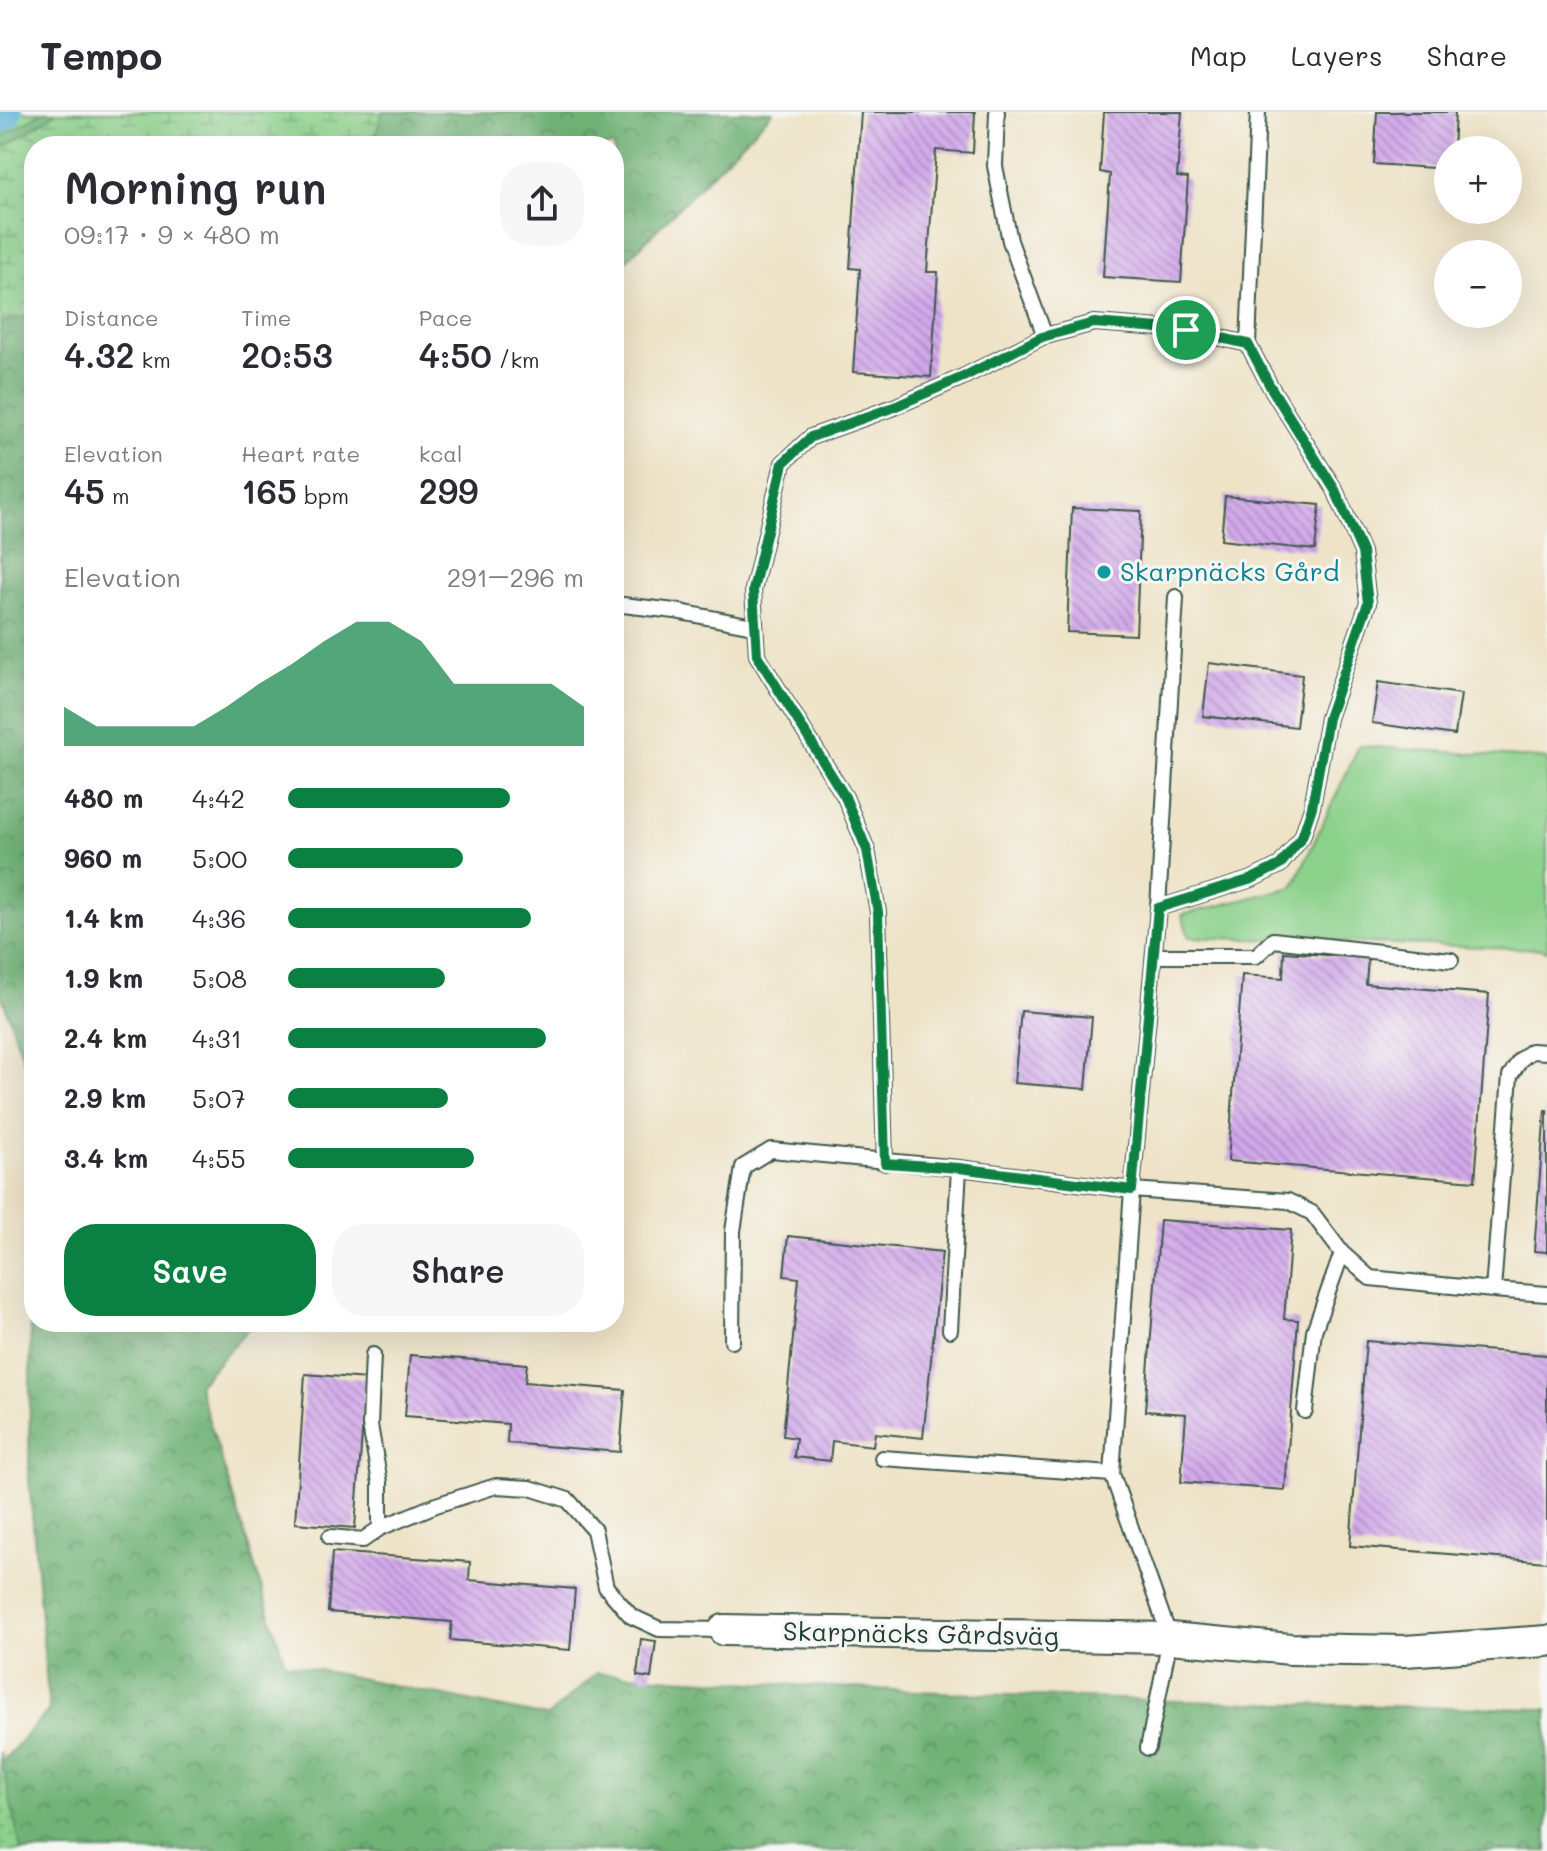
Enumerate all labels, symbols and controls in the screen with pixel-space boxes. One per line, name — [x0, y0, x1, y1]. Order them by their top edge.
text: Tempo — [40, 30, 162, 80]
text: Map — [1190, 37, 1247, 73]
text: Layers — [1291, 37, 1383, 73]
text: Share — [1427, 37, 1507, 73]
map controls — [1434, 136, 1522, 328]
button: + — [1434, 136, 1522, 224]
text: Morning run — [64, 158, 327, 215]
button: share — [500, 162, 584, 246]
text: 09:17 · 9 × 480 m — [64, 217, 280, 251]
button: − — [1434, 240, 1522, 328]
pin — [1152, 296, 1220, 364]
text: Distance — [64, 303, 159, 332]
text: Time — [241, 303, 291, 332]
text: Pace — [419, 303, 472, 332]
icon: arrive — [1164, 308, 1208, 352]
text: 4.32 — [64, 332, 135, 377]
text: 20:53 — [241, 332, 333, 377]
text: 4:50 — [419, 332, 492, 377]
text: km — [135, 345, 171, 374]
text: /km — [492, 345, 540, 374]
text: Elevation — [64, 439, 163, 468]
text: Heart rate — [241, 439, 360, 468]
text: kcal — [419, 439, 463, 468]
text: 45 — [64, 468, 105, 513]
text: 165 — [241, 468, 297, 513]
text: 299 — [419, 468, 478, 513]
text: m — [105, 481, 129, 510]
text: bpm — [297, 481, 349, 510]
place label: Skarpnäcks Gård — [1120, 554, 1339, 588]
text: Elevation — [64, 560, 181, 594]
text: 291–296 m — [447, 560, 584, 594]
marker: Skarpnäcks Gård — [1095, 563, 1113, 581]
text: 480 m — [64, 781, 143, 815]
text: 4:42 — [192, 781, 245, 815]
text: 960 m — [64, 841, 142, 875]
text: 5:00 — [192, 841, 247, 875]
text: 1.4 km — [64, 901, 144, 935]
text: 4:36 — [192, 901, 246, 935]
text: 1.9 km — [64, 961, 143, 995]
text: 5:08 — [192, 961, 247, 995]
text: 2.4 km — [64, 1021, 147, 1055]
text: 4:31 — [192, 1021, 242, 1055]
text: 2.9 km — [64, 1081, 146, 1115]
text: 5:07 — [192, 1081, 246, 1115]
text: 3.4 km — [64, 1141, 148, 1175]
text: 4:55 — [192, 1141, 246, 1175]
button: Save — [64, 1224, 316, 1316]
button: Share — [332, 1224, 584, 1316]
street label: Skarpnäcks Gårdsväg — [783, 1614, 1059, 1652]

